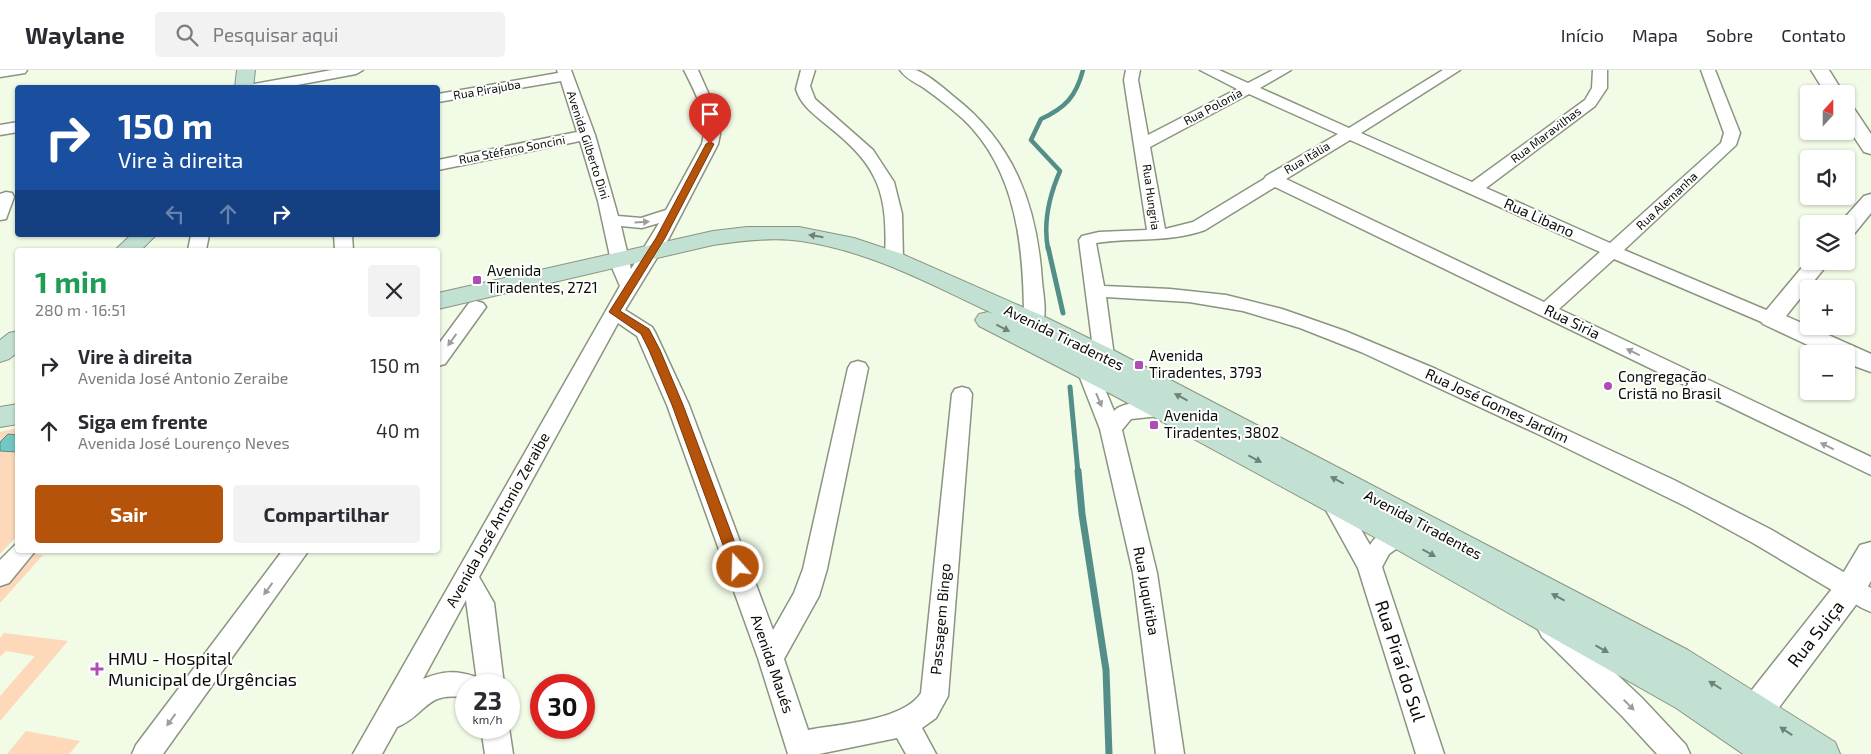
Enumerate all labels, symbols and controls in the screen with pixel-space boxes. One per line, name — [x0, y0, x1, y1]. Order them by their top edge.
search box — [155, 12, 505, 57]
text: Waylane — [25, 20, 125, 49]
icon: search — [173, 21, 201, 49]
text: Pesquisar aqui — [213, 23, 338, 46]
text: Início — [1561, 24, 1604, 46]
text: Mapa — [1632, 24, 1678, 46]
text: Sobre — [1706, 24, 1753, 46]
text: Contato — [1781, 24, 1846, 46]
street label: Rua Pirajuba — [452, 76, 522, 103]
street label: Rua Polonia — [1181, 85, 1244, 127]
north arrow — [1800, 85, 1855, 140]
map controls — [1800, 85, 1855, 400]
street label: Avenida Gilberto Dini — [565, 89, 613, 201]
pin — [689, 93, 731, 144]
icon: arrive — [696, 100, 724, 128]
street label: Rua Maravilhas — [1507, 103, 1583, 165]
text: 150 m — [118, 104, 213, 146]
icon: right — [35, 105, 100, 170]
street label: Rua Stéfano Soncini — [457, 132, 566, 166]
street label: Rua Itália — [1281, 138, 1332, 176]
text: Vire à direita — [118, 146, 243, 172]
button: sound — [1800, 150, 1855, 205]
street label: Rua Hungria — [1140, 163, 1164, 231]
street label: Rua Alemanha — [1633, 168, 1700, 232]
street label: Rua Libano — [1502, 194, 1577, 241]
icon: left — [161, 200, 189, 228]
icon: ahead — [214, 200, 242, 228]
icon: right — [267, 200, 295, 228]
button: layers — [1800, 215, 1855, 270]
one-way arrow — [635, 218, 651, 226]
one-way arrow — [807, 232, 823, 240]
place label: Avenida Tiradentes, 2721 — [487, 261, 598, 296]
text: 1 min — [35, 263, 107, 299]
button: close — [368, 265, 420, 317]
marker: Avenida Tiradentes, 2721 — [471, 274, 483, 286]
button: + — [1800, 280, 1855, 335]
text: 280 m · 16:51 — [35, 300, 126, 319]
street label: Avenida Tiradentes — [1002, 300, 1127, 374]
street label: Rua Siria — [1542, 300, 1603, 342]
one-way arrow — [995, 323, 1010, 332]
one-way arrow — [447, 333, 457, 347]
text: Vire à direita — [78, 345, 192, 368]
button: − — [1800, 345, 1855, 400]
place label: Avenida Tiradentes, 3793 — [1149, 346, 1262, 381]
one-way arrow — [1626, 348, 1641, 356]
icon: right — [35, 352, 63, 380]
text: 150 m — [370, 354, 420, 377]
marker: Avenida Tiradentes, 3793 — [1133, 359, 1145, 371]
street label: Rua José Gomes Jardim — [1423, 364, 1572, 446]
place label: Congregação Cristã no Brasil — [1618, 367, 1722, 402]
text: Avenida José Antonio Zeraibe — [78, 368, 288, 387]
marker: Congregação Cristã no Brasil — [1602, 380, 1614, 392]
one-way arrow — [1095, 393, 1103, 408]
one-way arrow — [1173, 393, 1188, 401]
place label: Avenida Tiradentes, 3802 — [1164, 406, 1279, 441]
text: Siga em frente — [78, 410, 208, 433]
icon: ahead — [35, 417, 63, 445]
text: 40 m — [376, 419, 420, 442]
marker: Avenida Tiradentes, 3802 — [1148, 419, 1160, 431]
street label: Avenida José Antonio Zeraibe — [441, 429, 553, 610]
text: Avenida José Lourenço Neves — [78, 433, 290, 452]
one-way arrow — [1820, 441, 1834, 449]
one-way arrow — [1248, 455, 1263, 463]
one-way arrow — [1330, 476, 1345, 484]
button: Sair — [35, 485, 223, 543]
button: Compartilhar — [233, 485, 420, 543]
street label: Avenida Tiradentes — [1362, 486, 1485, 563]
position arrow — [711, 540, 763, 592]
street label: Rua Juquitiba — [1130, 545, 1164, 637]
one-way arrow — [1423, 548, 1436, 557]
street label: Passagem Bingo — [926, 562, 954, 675]
one-way arrow — [263, 582, 273, 596]
one-way arrow — [1551, 593, 1565, 601]
street label: Rua Suiça — [1782, 596, 1849, 672]
street label: Rua Piraí do Sul — [1371, 597, 1431, 725]
street label: Avenida Maués — [748, 612, 798, 715]
one-way arrow — [1595, 645, 1609, 653]
place label: HMU - Hospital Municipal de Urgências — [108, 647, 297, 690]
marker: HMU - Hospital Municipal de Urgências — [90, 662, 104, 676]
speed limit sign: 30 — [530, 674, 595, 739]
one-way arrow — [1709, 681, 1722, 690]
text: 23 — [473, 685, 502, 715]
one-way arrow — [1623, 698, 1635, 710]
text: km/h — [473, 712, 502, 726]
one-way arrow — [166, 713, 177, 726]
one-way arrow — [1779, 726, 1793, 735]

